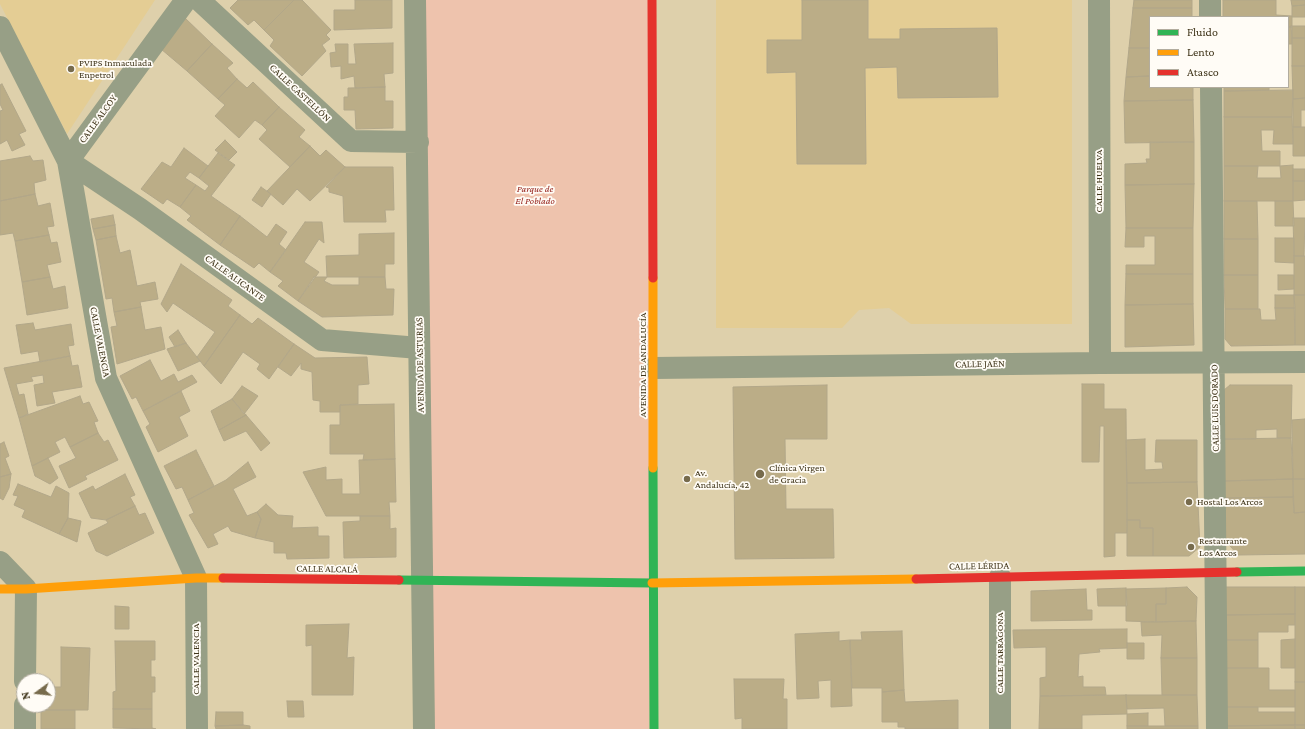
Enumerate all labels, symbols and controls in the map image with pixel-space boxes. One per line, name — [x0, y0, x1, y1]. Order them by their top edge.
legend — [1149, 16, 1289, 88]
text: Fluido — [1187, 25, 1218, 39]
text: Lento — [1187, 45, 1215, 59]
place label: PVIPS Inmaculada Enpetrol — [79, 57, 152, 80]
street label: CALLE CASTELLÓN — [267, 62, 333, 124]
marker: PVIPS Inmaculada Enpetrol — [66, 64, 76, 74]
text: Atasco — [1187, 65, 1219, 79]
street label: CALLE ALCOY — [76, 92, 120, 146]
street label: CALLE HUELVA — [1093, 150, 1105, 212]
park label: Parque de El Poblado — [515, 183, 555, 206]
street label: CALLE ALICANTE — [203, 252, 267, 304]
street label: CALLE VALENCIA — [87, 306, 113, 378]
street label: AVENIDA DE ANDALUCÍA — [637, 313, 649, 417]
street label: AVENIDA DE ASTURIAS — [413, 317, 427, 413]
street label: CALLE JAÉN — [955, 358, 1005, 370]
street label: CALLE LUIS DORADO — [1208, 364, 1222, 452]
place label: Clínica Virgen de Gracia — [769, 462, 825, 486]
place label: Av. Andalucía, 42 — [695, 467, 749, 490]
marker: Clínica Virgen de Gracia — [754, 468, 766, 480]
marker: Av. Andalucía, 42 — [682, 474, 692, 484]
place label: Hostal Los Arcos — [1197, 496, 1263, 508]
marker: Hostal Los Arcos — [1184, 497, 1194, 507]
place label: Restaurante Los Arcos — [1199, 535, 1247, 558]
marker: Restaurante Los Arcos — [1186, 542, 1196, 552]
street label: CALLE LÉRIDA — [949, 559, 1009, 573]
street label: CALLE ALCALÁ — [296, 562, 358, 576]
street label: CALLE TARRAGONA — [994, 612, 1006, 694]
street label: CALLE VALENCIA — [190, 623, 202, 695]
north arrow — [16, 673, 56, 713]
text: N — [19, 691, 32, 701]

